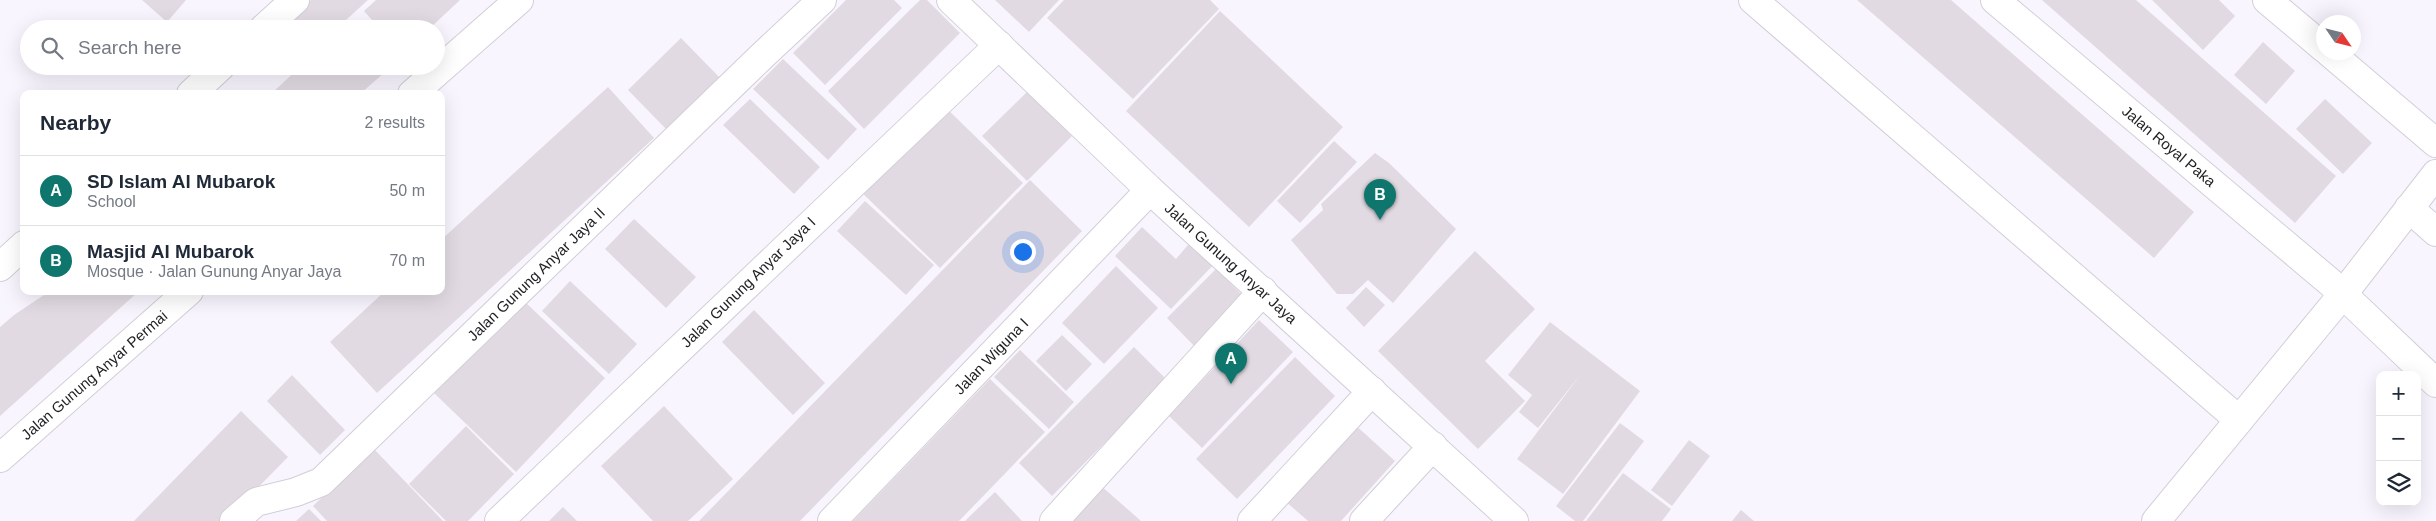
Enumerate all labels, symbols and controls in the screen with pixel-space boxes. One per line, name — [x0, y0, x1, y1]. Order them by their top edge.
north arrow — [2316, 15, 2361, 60]
search box — [20, 20, 445, 75]
icon: search — [38, 34, 66, 62]
text: Search here — [78, 37, 182, 58]
street label: Jalan Royal Paka — [2119, 102, 2220, 190]
text: Nearby — [40, 111, 111, 134]
text: 2 results — [365, 114, 425, 131]
text: SD Islam Al Mubarok — [87, 171, 275, 192]
pin: B — [1364, 179, 1396, 220]
text: A — [50, 182, 62, 199]
text: 50 m — [389, 182, 425, 199]
text: School — [87, 193, 136, 210]
street label: Jalan Gunung Anyar Jaya — [1161, 199, 1301, 327]
street label: Jalan Gunung Anyar Jaya II — [464, 204, 608, 344]
street label: Jalan Gunung Anyar Jaya I — [677, 213, 819, 351]
your location — [1010, 239, 1036, 265]
text: Masjid Al Mubarok — [87, 241, 254, 262]
text: B — [50, 252, 62, 269]
text: 70 m — [389, 252, 425, 269]
text: Mosque · Jalan Gunung Anyar Jaya — [87, 263, 341, 280]
street label: Jalan Gunung Anyar Permai — [18, 307, 170, 443]
street label: Jalan Wiguna I — [950, 314, 1032, 398]
pin: A — [1215, 343, 1247, 384]
map controls — [2376, 371, 2421, 506]
button: + — [2376, 371, 2421, 416]
button: − — [2376, 416, 2421, 461]
button: layers — [2376, 461, 2421, 506]

